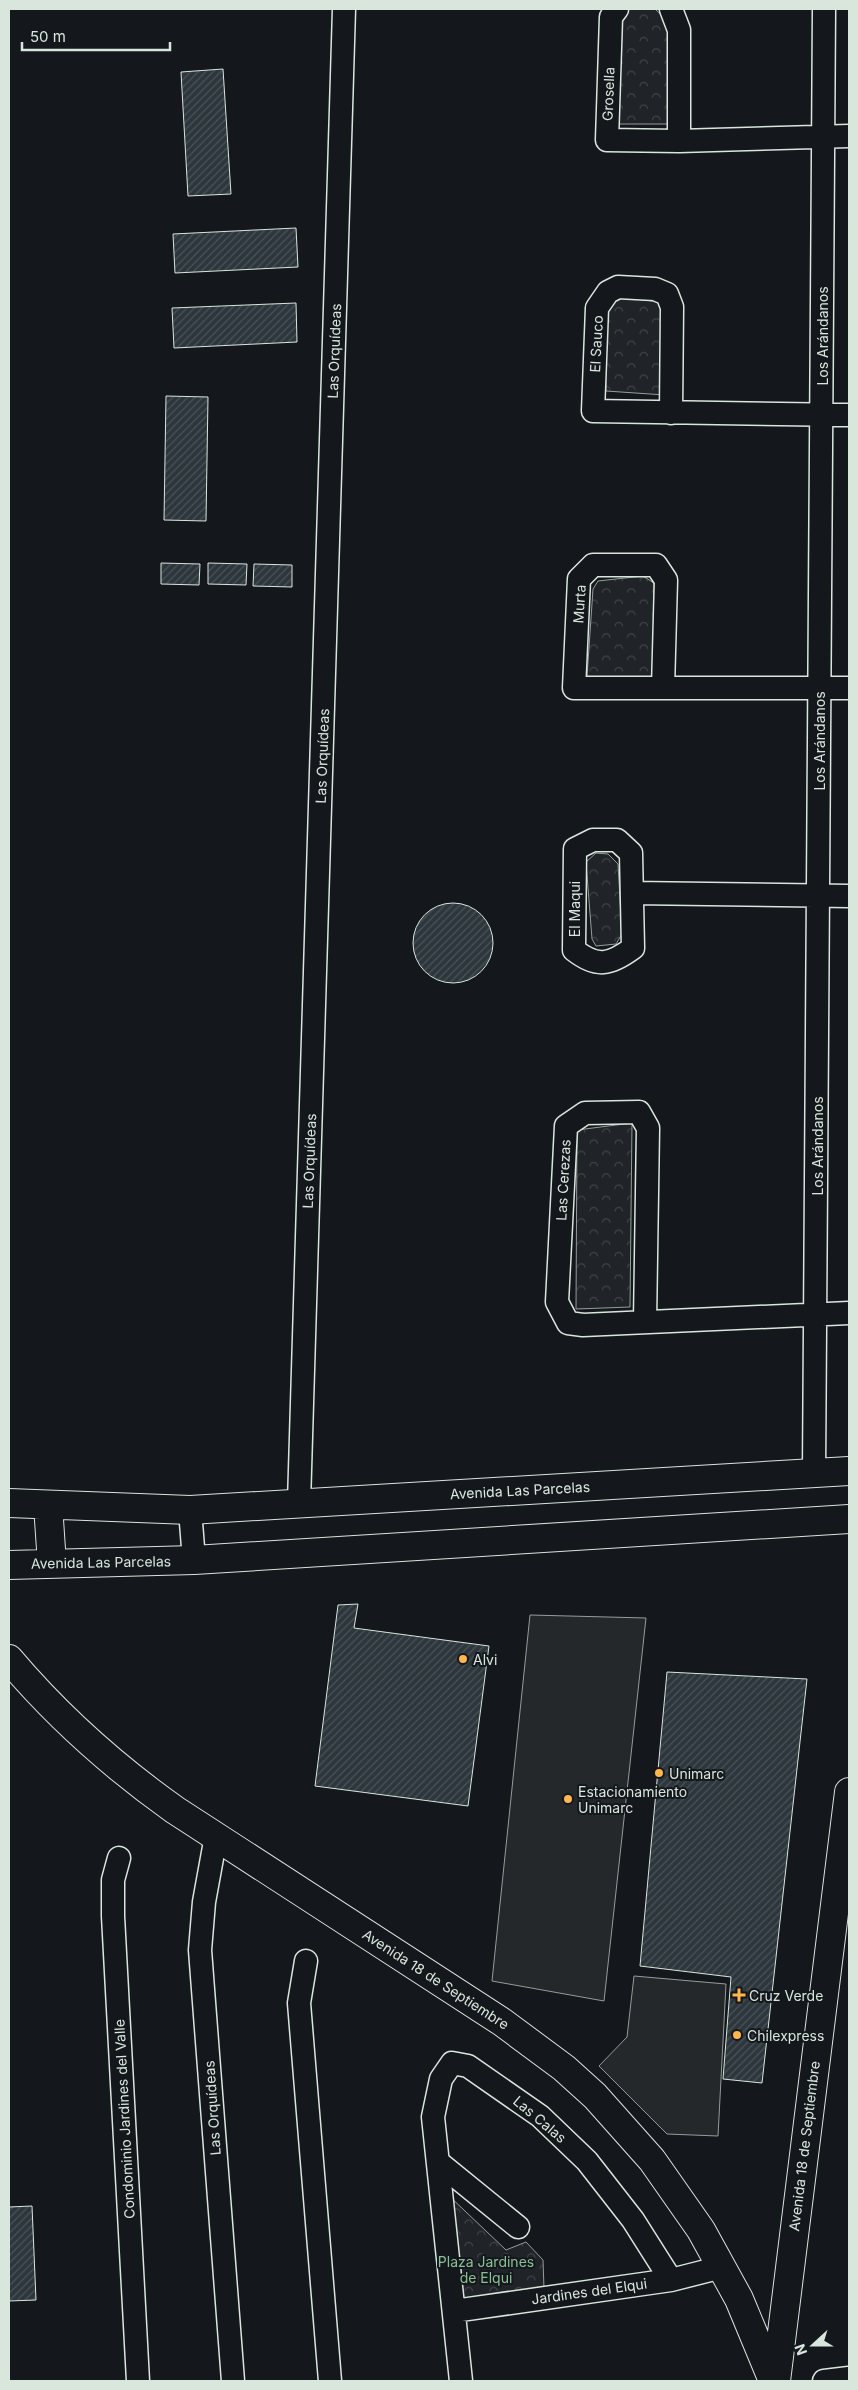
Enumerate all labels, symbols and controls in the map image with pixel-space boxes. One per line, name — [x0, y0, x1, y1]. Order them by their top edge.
scale bar — [22, 20, 170, 52]
text: 50 m — [30, 27, 66, 46]
street label: Grosella — [599, 67, 617, 121]
street label: Los Arándanos — [814, 286, 831, 386]
street label: Las Orquídeas — [324, 303, 344, 399]
street label: El Sauco — [586, 315, 606, 373]
street label: Murta — [569, 584, 589, 624]
street label: Los Arándanos — [811, 691, 828, 791]
street label: Las Orquídeas — [312, 708, 332, 804]
street label: El Maqui — [566, 881, 583, 937]
street label: Los Arándanos — [809, 1096, 826, 1196]
street label: Las Orquídeas — [299, 1113, 319, 1209]
street label: Las Cerezas — [552, 1139, 574, 1221]
street label: Avenida Las Parcelas — [450, 1478, 590, 1502]
street label: Avenida Las Parcelas — [31, 1552, 171, 1572]
place label: Alvi — [473, 1651, 497, 1668]
marker: Alvi — [457, 1653, 469, 1665]
place label: Unimarc — [669, 1765, 724, 1782]
marker: Unimarc — [653, 1767, 665, 1779]
place label: Estacionamiento Unimarc — [578, 1783, 687, 1816]
marker: Estacionamiento Unimarc — [562, 1793, 574, 1805]
street label: Avenida 18 de Septiembre — [360, 1925, 512, 2033]
place label: Cruz Verde — [749, 1987, 823, 2004]
marker: Cruz Verde — [733, 1989, 745, 2001]
street label: Condominio Jardines del Valle — [110, 2019, 138, 2219]
place label: Chilexpress — [747, 2027, 824, 2044]
marker: Chilexpress — [731, 2029, 743, 2041]
street label: Las Orquídeas — [200, 2060, 224, 2156]
street label: Avenida 18 de Septiembre — [785, 2060, 823, 2232]
street label: Las Calas — [510, 2092, 570, 2146]
park label: Plaza Jardines de Elqui — [438, 2253, 534, 2286]
street label: Jardines del Elqui — [530, 2274, 648, 2308]
north arrow — [788, 2320, 838, 2370]
text: N — [791, 2342, 810, 2358]

